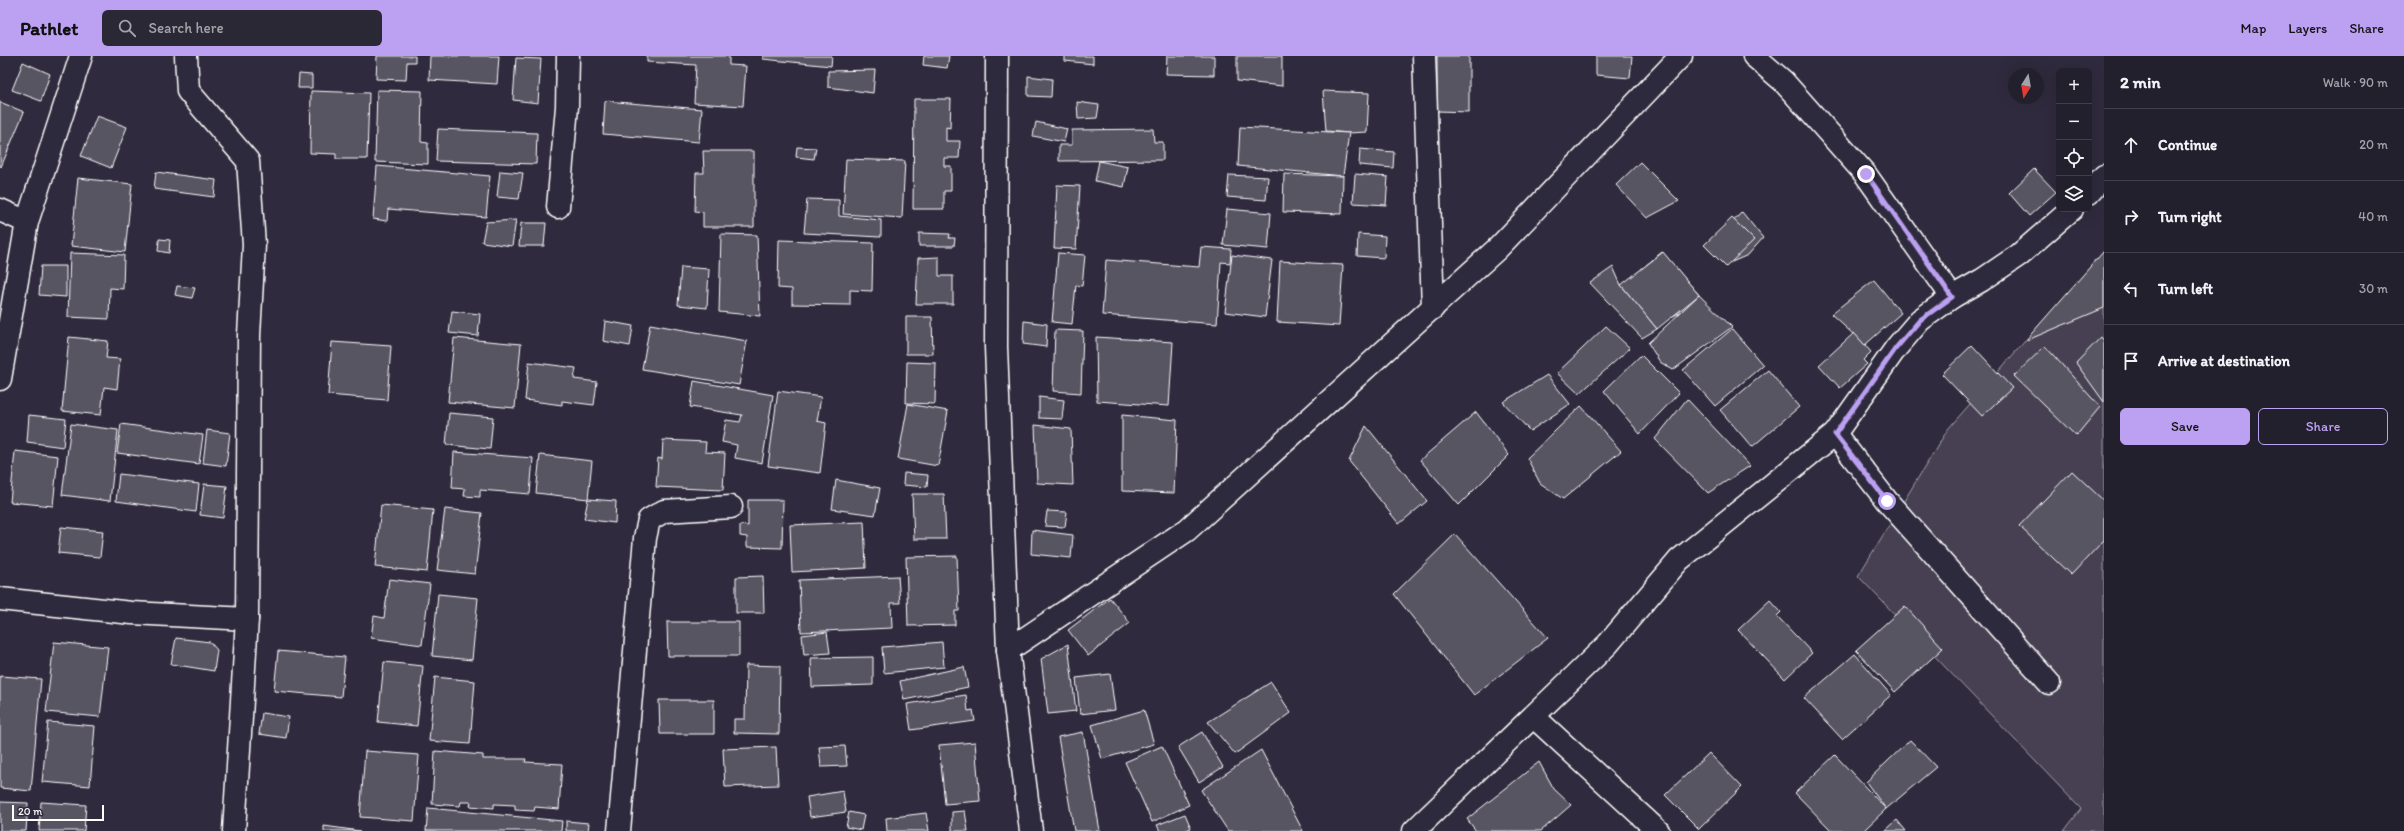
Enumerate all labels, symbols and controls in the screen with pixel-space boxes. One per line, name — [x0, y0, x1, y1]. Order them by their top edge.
search box — [102, 10, 382, 46]
text: Pathlet — [20, 17, 78, 40]
icon: search — [116, 17, 138, 39]
text: Search here — [148, 19, 224, 37]
text: Map — [2241, 20, 2266, 37]
text: Layers — [2288, 20, 2327, 37]
text: Share — [2349, 20, 2384, 37]
north arrow — [2008, 68, 2044, 104]
map controls — [2056, 68, 2092, 212]
button: + — [2056, 68, 2092, 104]
text: 2 min — [2120, 72, 2160, 92]
text: Walk · 90 m — [2323, 75, 2388, 90]
button: − — [2056, 104, 2092, 140]
icon: ahead — [2120, 134, 2142, 156]
text: Continue — [2158, 136, 2217, 154]
text: 20 m — [2359, 137, 2388, 152]
button: locate — [2056, 140, 2092, 176]
route end — [1857, 165, 1875, 183]
button: layers — [2056, 176, 2092, 212]
icon: right — [2120, 206, 2142, 228]
text: Turn right — [2158, 208, 2222, 226]
text: 40 m — [2358, 209, 2388, 224]
icon: left — [2120, 278, 2142, 300]
text: Turn left — [2158, 280, 2213, 298]
text: 30 m — [2359, 281, 2388, 296]
icon: arrive — [2120, 350, 2142, 372]
text: Arrive at destination — [2158, 352, 2290, 370]
button: Save — [2120, 408, 2250, 445]
button: Share — [2258, 408, 2388, 445]
route start — [1878, 492, 1896, 510]
scale bar — [12, 803, 104, 822]
text: 20 m — [18, 805, 42, 818]

